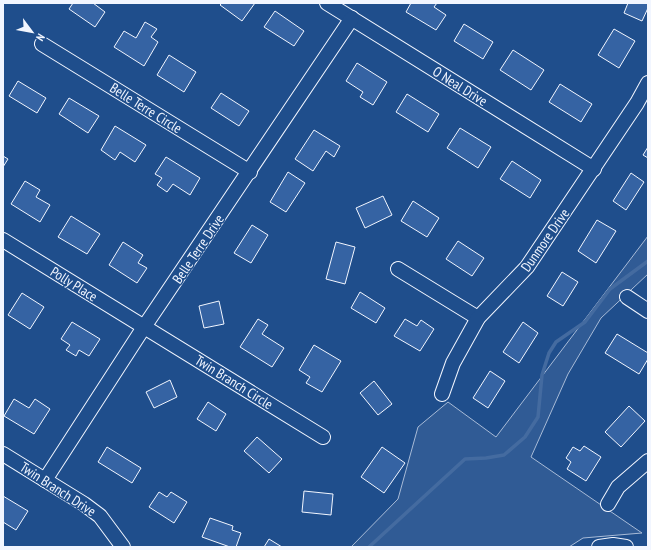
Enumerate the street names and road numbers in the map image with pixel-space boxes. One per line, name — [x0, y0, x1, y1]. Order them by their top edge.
street label: O Neal Drive — [429, 62, 491, 110]
street label: Belle Terre Circle — [107, 79, 186, 137]
street label: Dunmore Drive — [517, 205, 573, 275]
street label: Belle Terre Drive — [168, 211, 228, 287]
street label: Polly Place — [47, 263, 101, 306]
street label: Twin Branch Circle — [192, 351, 277, 413]
street label: Twin Branch Drive — [17, 458, 100, 520]

